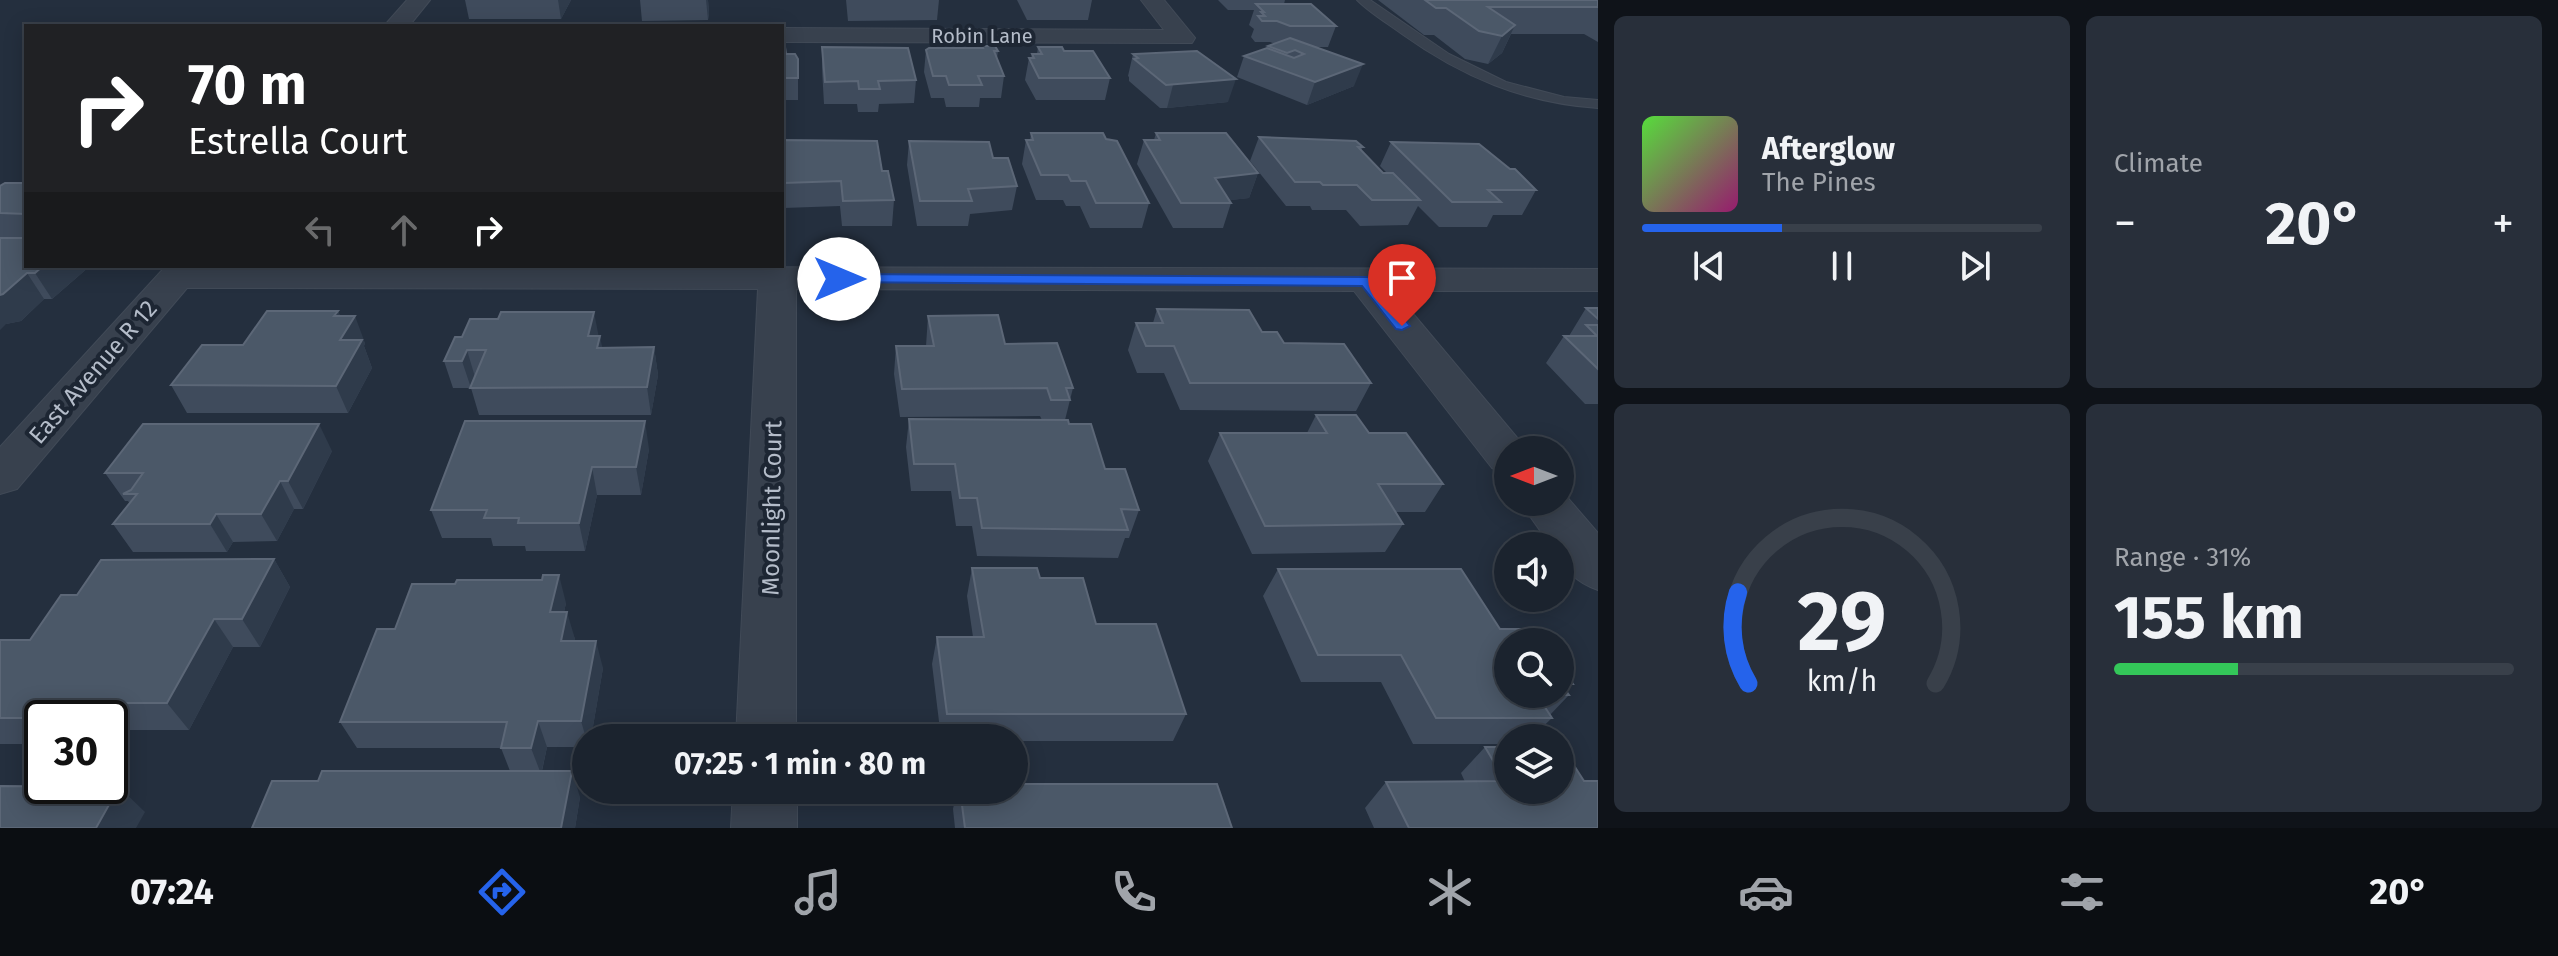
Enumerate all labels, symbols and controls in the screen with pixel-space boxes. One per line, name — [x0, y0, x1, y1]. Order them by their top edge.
street label: Robin Lane — [931, 24, 1033, 48]
text: 70 m — [188, 52, 307, 119]
icon: right — [56, 56, 160, 160]
text: Estrella Court — [188, 120, 408, 164]
text: Afterglow — [1762, 131, 1895, 167]
text: Climate — [2114, 148, 2203, 179]
text: The Pines — [1762, 167, 1876, 198]
text: 20° — [2265, 188, 2363, 260]
text: − — [2114, 197, 2136, 250]
text: + — [2492, 197, 2514, 250]
icon: left — [298, 208, 342, 252]
icon: ahead — [382, 208, 426, 252]
icon: right — [466, 208, 510, 252]
position arrow — [797, 237, 881, 321]
pin — [1368, 244, 1436, 326]
icon: previous — [1687, 244, 1731, 288]
icon: pause — [1820, 244, 1864, 288]
icon: next — [1953, 244, 1997, 288]
icon: arrive — [1380, 256, 1424, 300]
street label: East Avenue R 12 — [23, 295, 163, 449]
street label: Moonlight Court — [756, 420, 788, 596]
north arrow — [1494, 436, 1574, 516]
map controls — [1494, 436, 1574, 804]
button: sound — [1494, 532, 1574, 612]
text: Range · 31% — [2114, 542, 2251, 573]
text: 29 — [1798, 572, 1886, 672]
text: 155 km — [2114, 582, 2304, 654]
button: search — [1494, 628, 1574, 708]
text: km/h — [1807, 664, 1877, 699]
speed limit sign: 30 — [24, 700, 128, 804]
button: layers — [1494, 724, 1574, 804]
text: 07:25 · 1 min · 80 m — [674, 746, 926, 782]
icon: directions — [474, 864, 530, 920]
icon: music — [790, 864, 846, 920]
icon: phone — [1106, 864, 1162, 920]
icon: climate — [1422, 864, 1478, 920]
icon: car — [1738, 864, 1794, 920]
icon: filters — [2054, 864, 2110, 920]
text: 07:24 — [130, 870, 214, 914]
text: 20° — [2370, 870, 2428, 914]

